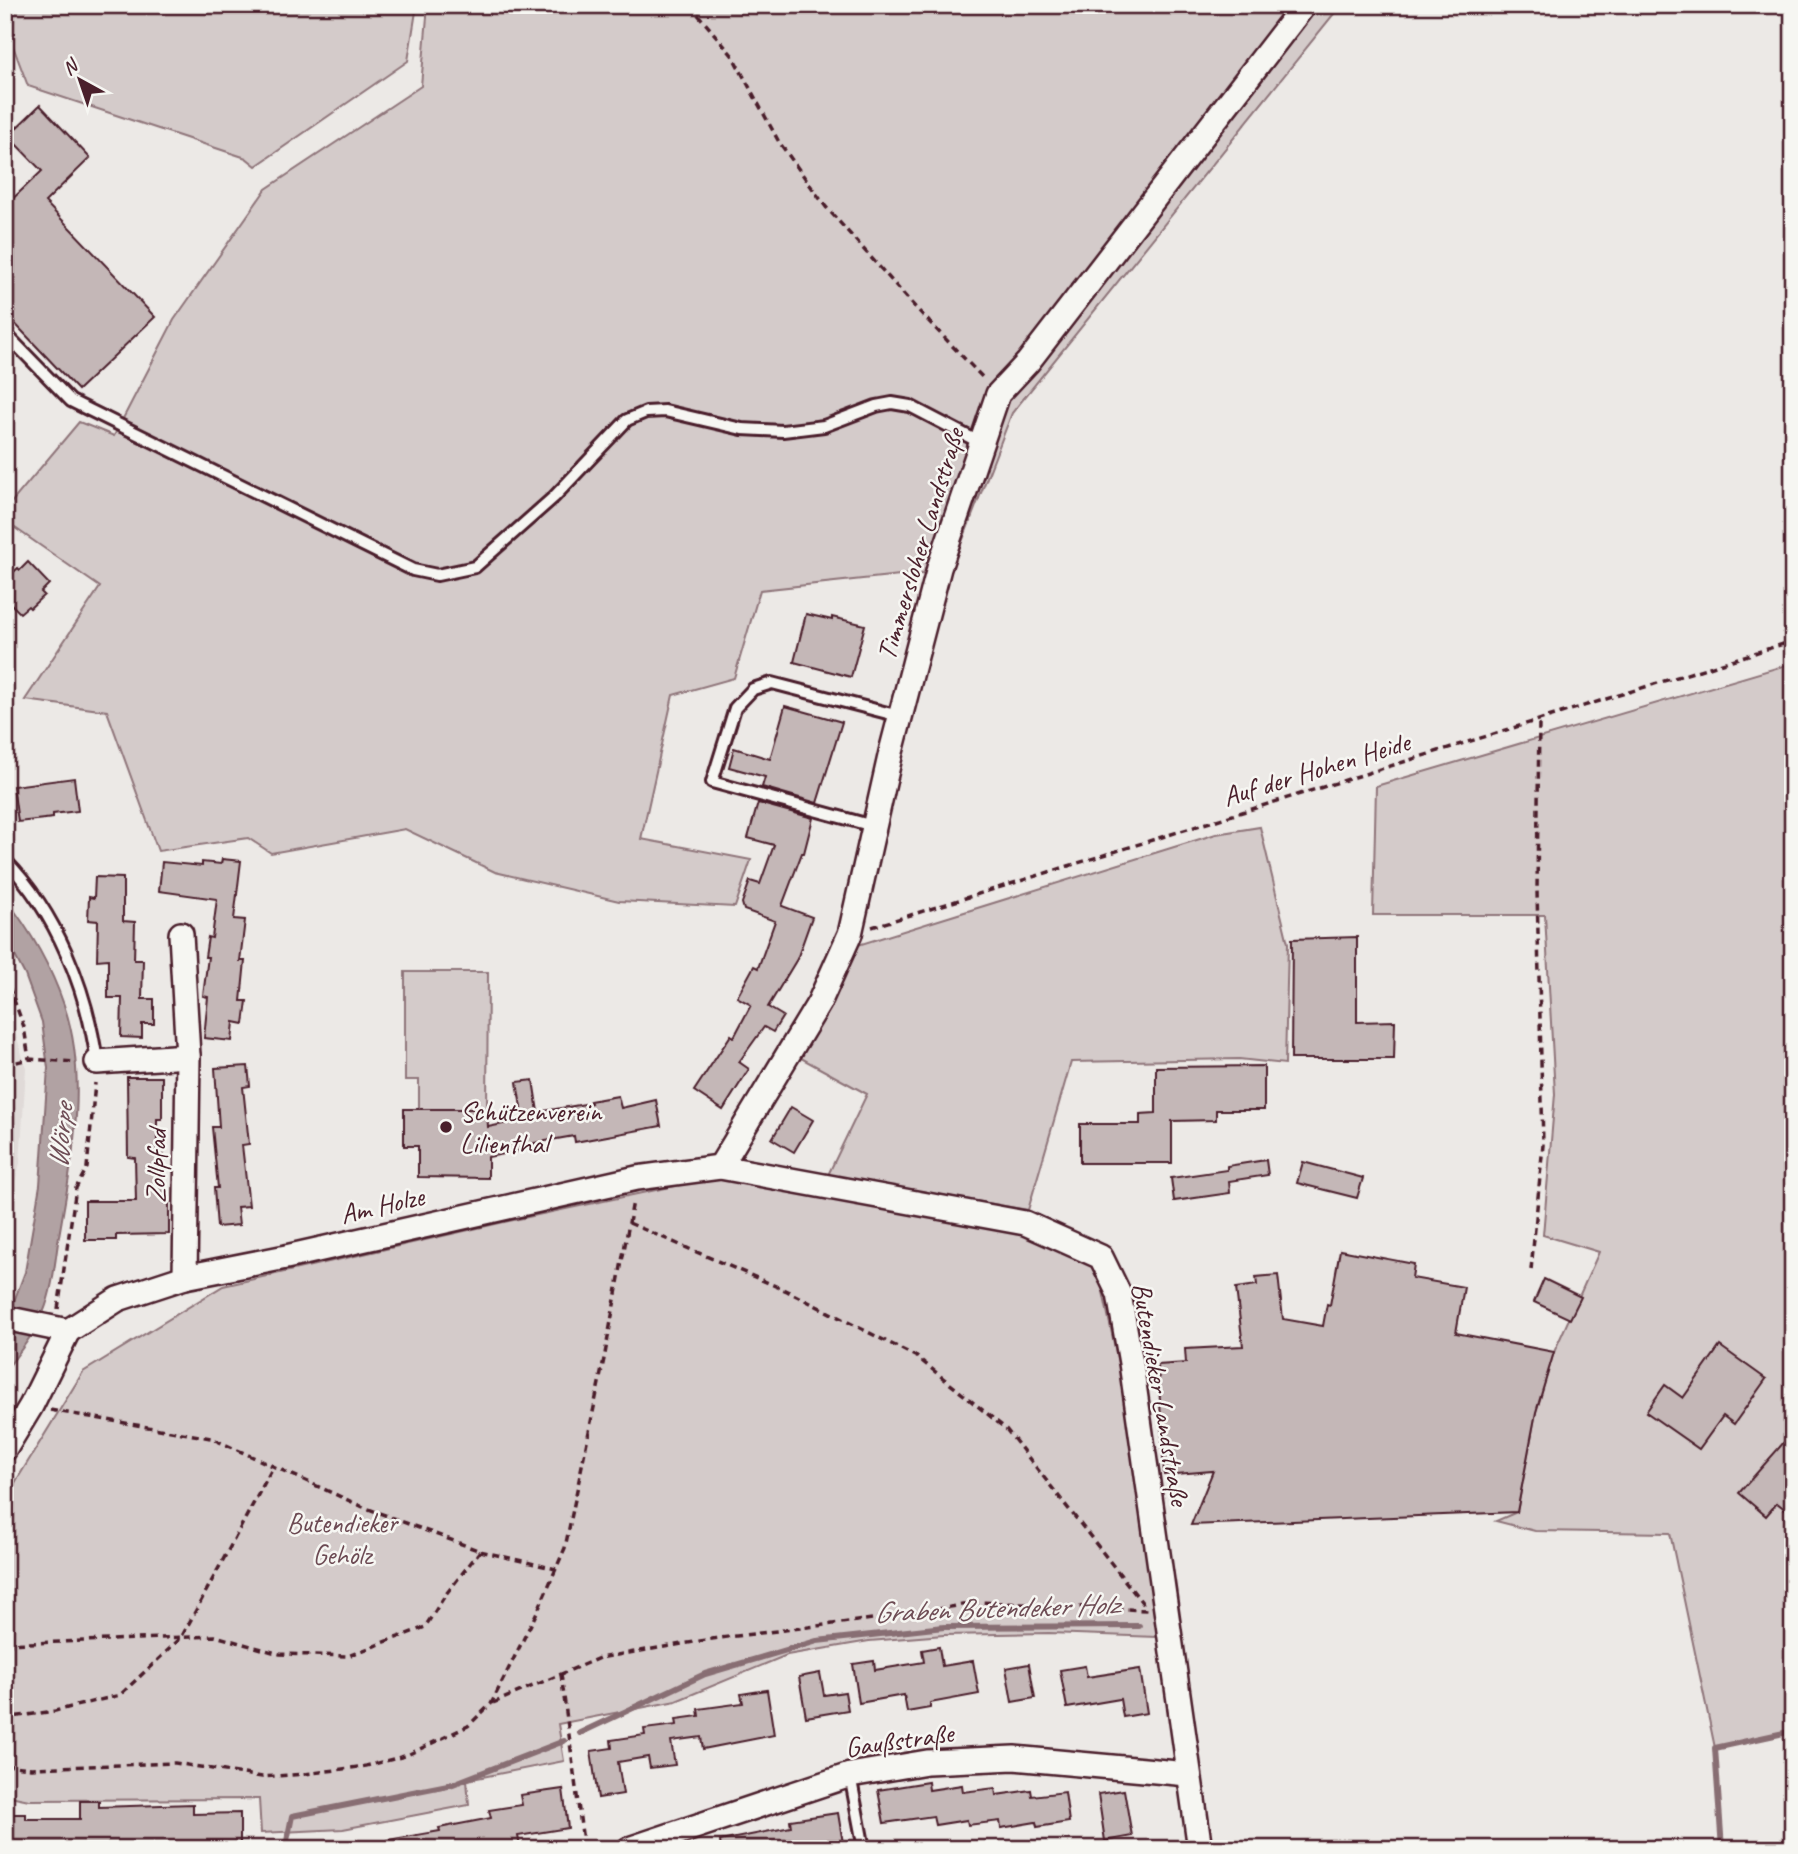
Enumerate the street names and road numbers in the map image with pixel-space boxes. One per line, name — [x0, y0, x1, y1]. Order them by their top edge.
street label: Timmersloher Landstraße — [868, 422, 972, 664]
street label: Auf der Hohen Heide — [1218, 723, 1416, 814]
street label: Zollpfad — [138, 1125, 174, 1203]
street label: Am Holze — [337, 1178, 429, 1232]
street label: Butendieker Landstraße — [1124, 1280, 1198, 1510]
street label: Gaußstraße — [843, 1715, 957, 1765]

